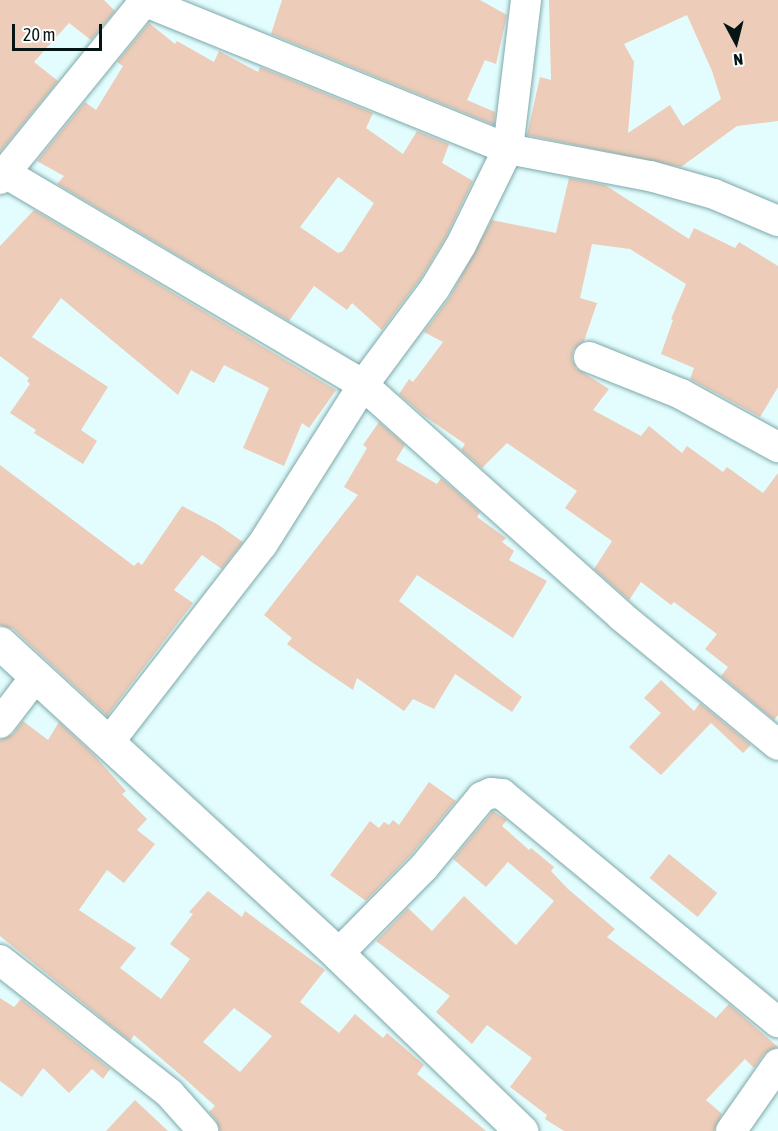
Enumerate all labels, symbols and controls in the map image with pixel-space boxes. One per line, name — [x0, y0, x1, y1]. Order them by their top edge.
scale bar — [15, 12, 105, 50]
north arrow — [706, 12, 766, 72]
text: 20 m — [23, 24, 55, 45]
text: N — [732, 50, 744, 69]

